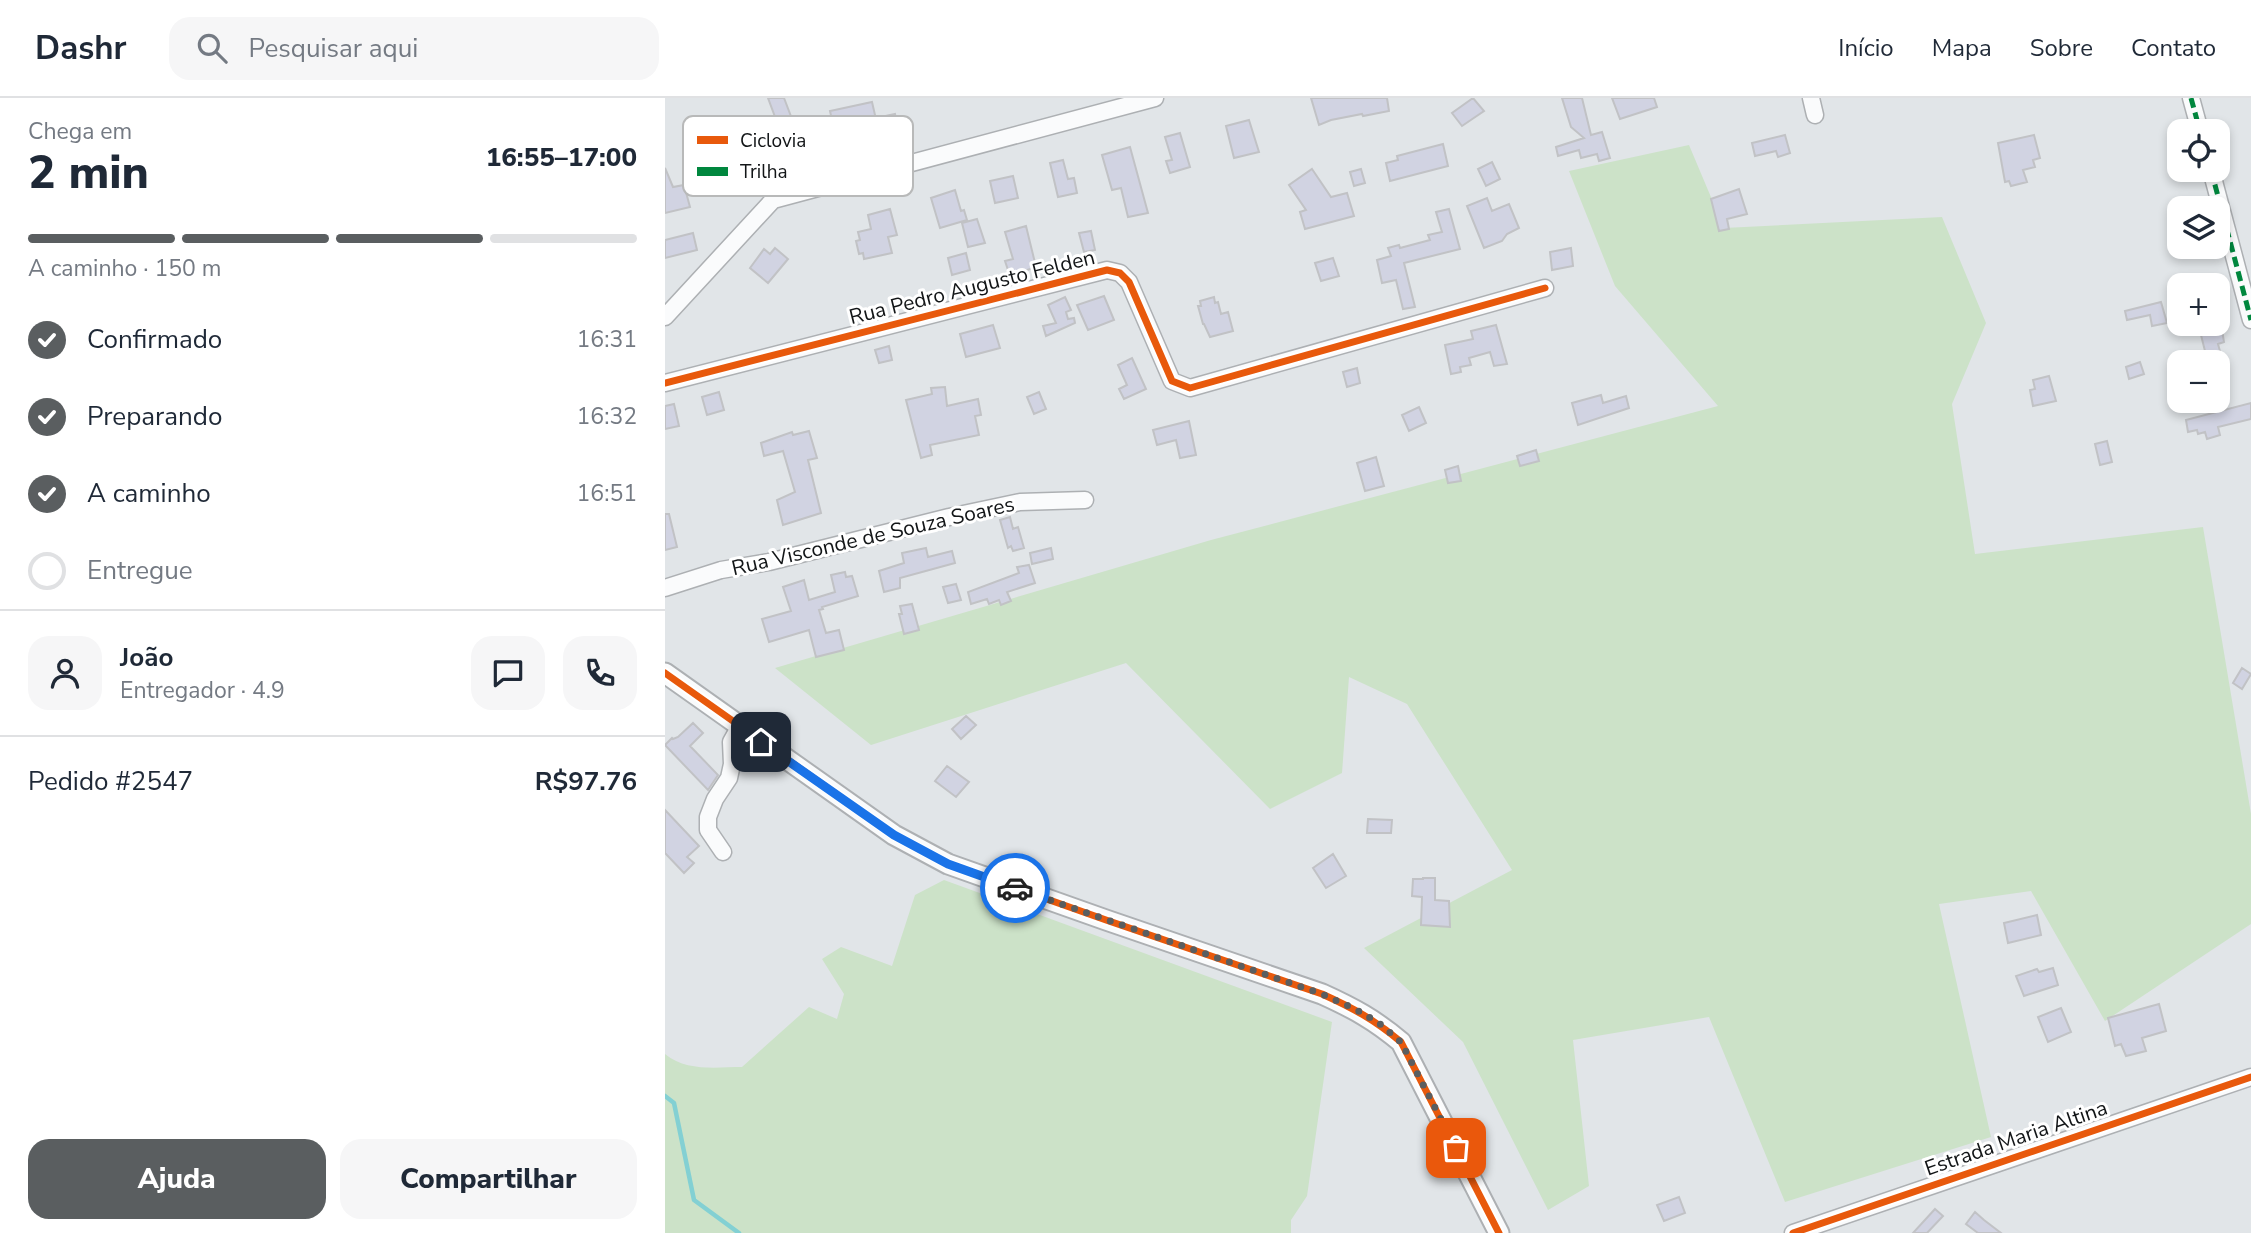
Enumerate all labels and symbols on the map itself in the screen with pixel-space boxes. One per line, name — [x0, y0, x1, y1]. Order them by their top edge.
legend — [683, 116, 913, 196]
text: Ciclovia — [740, 128, 806, 154]
text: Trilha — [740, 159, 788, 185]
street label: Rua Pedro Augusto Felden — [846, 243, 1098, 331]
street label: Rua Visconde de Souza Soares — [729, 490, 1017, 582]
pin — [731, 712, 791, 772]
courier — [980, 853, 1050, 923]
street label: Estrada Maria Altina — [1921, 1094, 2111, 1182]
pin — [1426, 1118, 1486, 1178]

